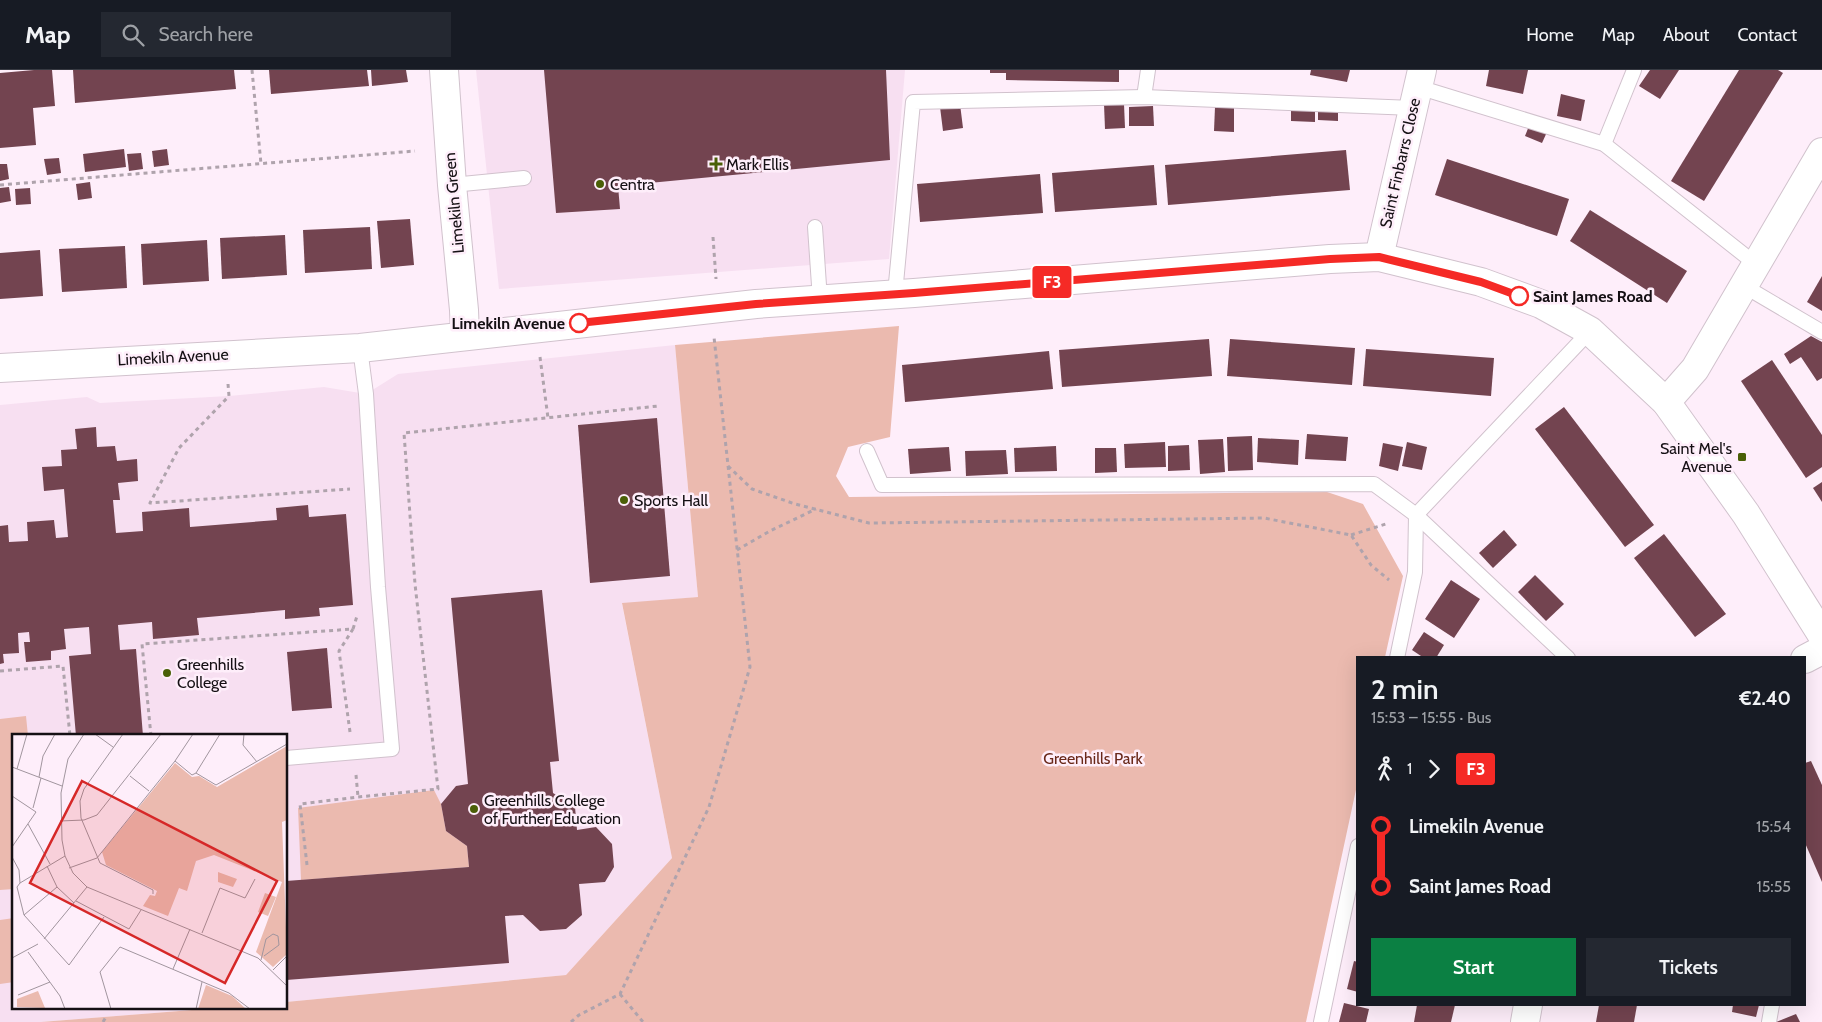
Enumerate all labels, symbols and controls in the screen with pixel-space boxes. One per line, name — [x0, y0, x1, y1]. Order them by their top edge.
search box — [101, 12, 451, 57]
text: Map — [25, 20, 71, 49]
icon: search — [119, 21, 147, 49]
text: Search here — [159, 23, 253, 46]
text: Home — [1526, 24, 1574, 46]
text: Map — [1602, 24, 1635, 46]
text: About — [1663, 24, 1709, 46]
text: Contact — [1737, 24, 1797, 46]
street label: Saint Finbarrs Close — [1376, 96, 1424, 230]
street label: Limekiln Green — [440, 152, 468, 254]
place label: Mark Ellis — [726, 155, 789, 174]
marker: Mark Ellis — [710, 158, 722, 170]
place label: Centra — [610, 175, 655, 194]
marker: Centra — [594, 178, 606, 190]
line badge: F3 — [1030, 266, 1074, 298]
text: F3 — [1042, 271, 1062, 293]
marker: Saint James Road — [1509, 286, 1529, 306]
place label: Saint James Road — [1533, 287, 1653, 306]
marker: Limekiln Avenue — [569, 313, 589, 333]
place label: Limekiln Avenue — [451, 314, 565, 333]
street label: Limekiln Avenue — [117, 345, 229, 369]
place label: Saint Mel's Avenue — [1660, 439, 1732, 476]
marker: Saint Mel's Avenue — [1736, 451, 1748, 463]
place label: Sports Hall — [634, 491, 708, 510]
marker: Sports Hall — [618, 494, 630, 506]
place label: Greenhills College — [177, 655, 244, 692]
marker: Greenhills College — [161, 667, 173, 679]
text: 2 min — [1371, 672, 1438, 706]
text: €2.40 — [1739, 687, 1791, 710]
text: 15:53 – 15:55 · Bus — [1371, 708, 1491, 727]
inset map — [12, 734, 288, 1010]
park label: Greenhills Park — [1043, 749, 1144, 768]
icon: walk — [1371, 755, 1399, 783]
icon: forward — [1420, 755, 1448, 783]
text: F3 — [1466, 758, 1485, 780]
text: 1 — [1407, 759, 1412, 778]
place label: Greenhills College of Further Education — [484, 791, 621, 828]
marker: Greenhills College of Further Education — [468, 803, 480, 815]
text: Limekiln Avenue — [1409, 815, 1544, 838]
text: 15:54 — [1756, 817, 1791, 836]
text: Saint James Road — [1409, 875, 1551, 898]
text: 15:55 — [1756, 877, 1791, 896]
button: Start — [1371, 938, 1576, 996]
button: Tickets — [1586, 938, 1791, 996]

